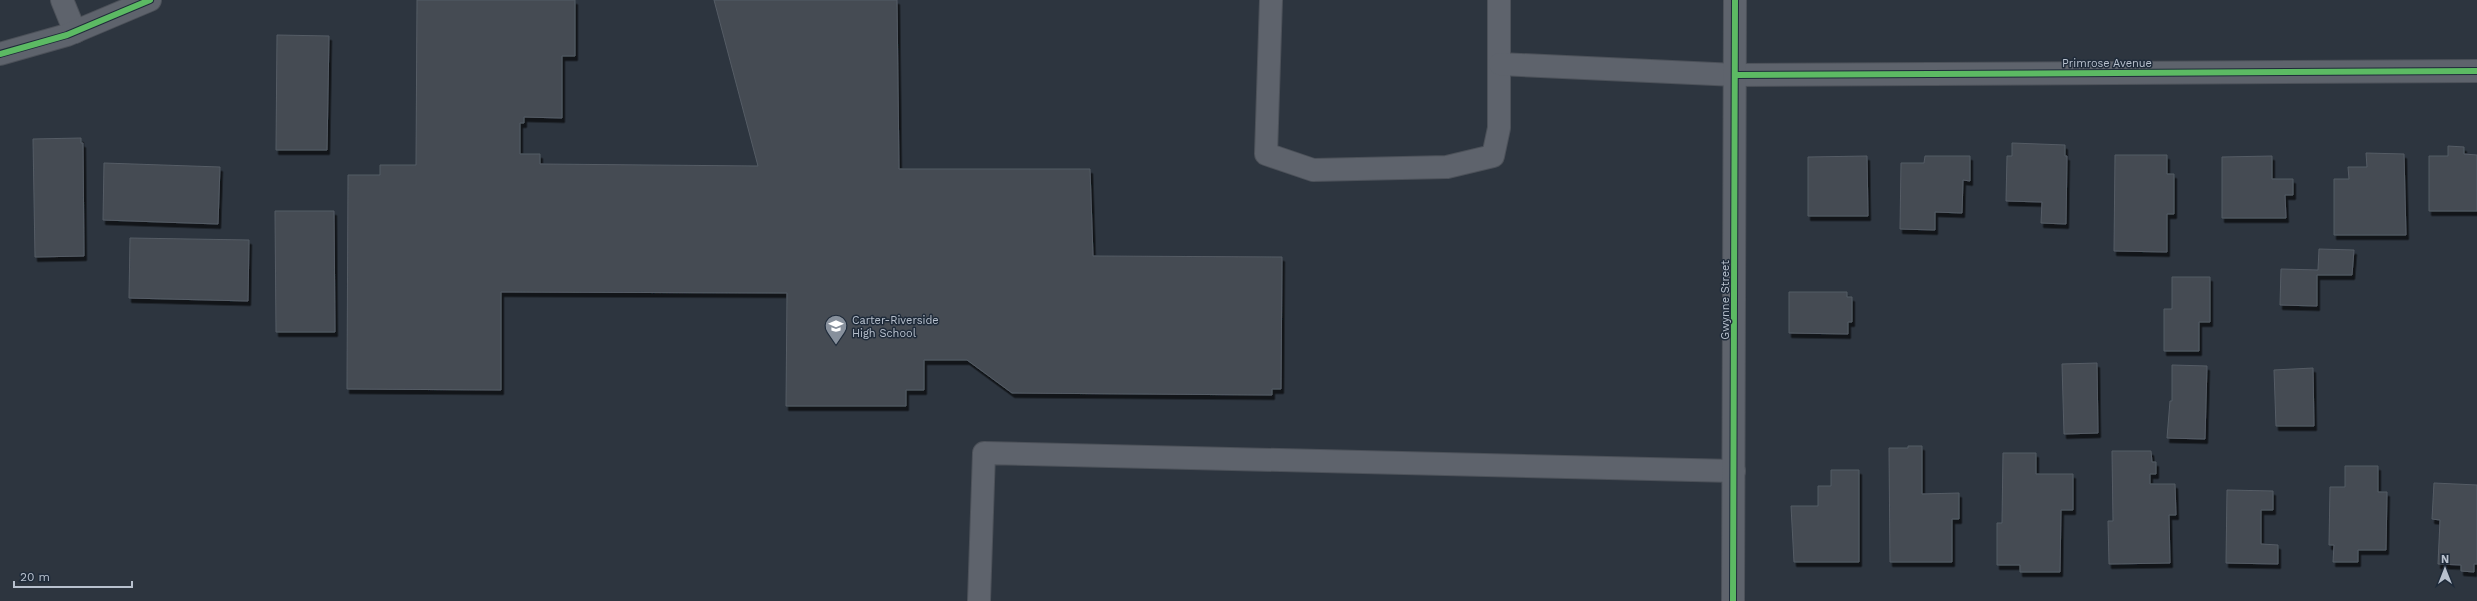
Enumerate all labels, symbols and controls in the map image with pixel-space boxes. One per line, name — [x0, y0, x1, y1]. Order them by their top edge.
street label: Primrose Avenue — [2062, 57, 2152, 70]
street label: Gwynne Street — [1719, 260, 1732, 340]
school or university icon: Carter-Riverside High School — [823, 313, 849, 346]
place label: Carter-Riverside High School — [852, 314, 939, 340]
north arrow — [2425, 549, 2465, 589]
text: N — [2441, 553, 2449, 566]
scale bar — [14, 563, 132, 589]
text: 20 m — [20, 570, 50, 584]

